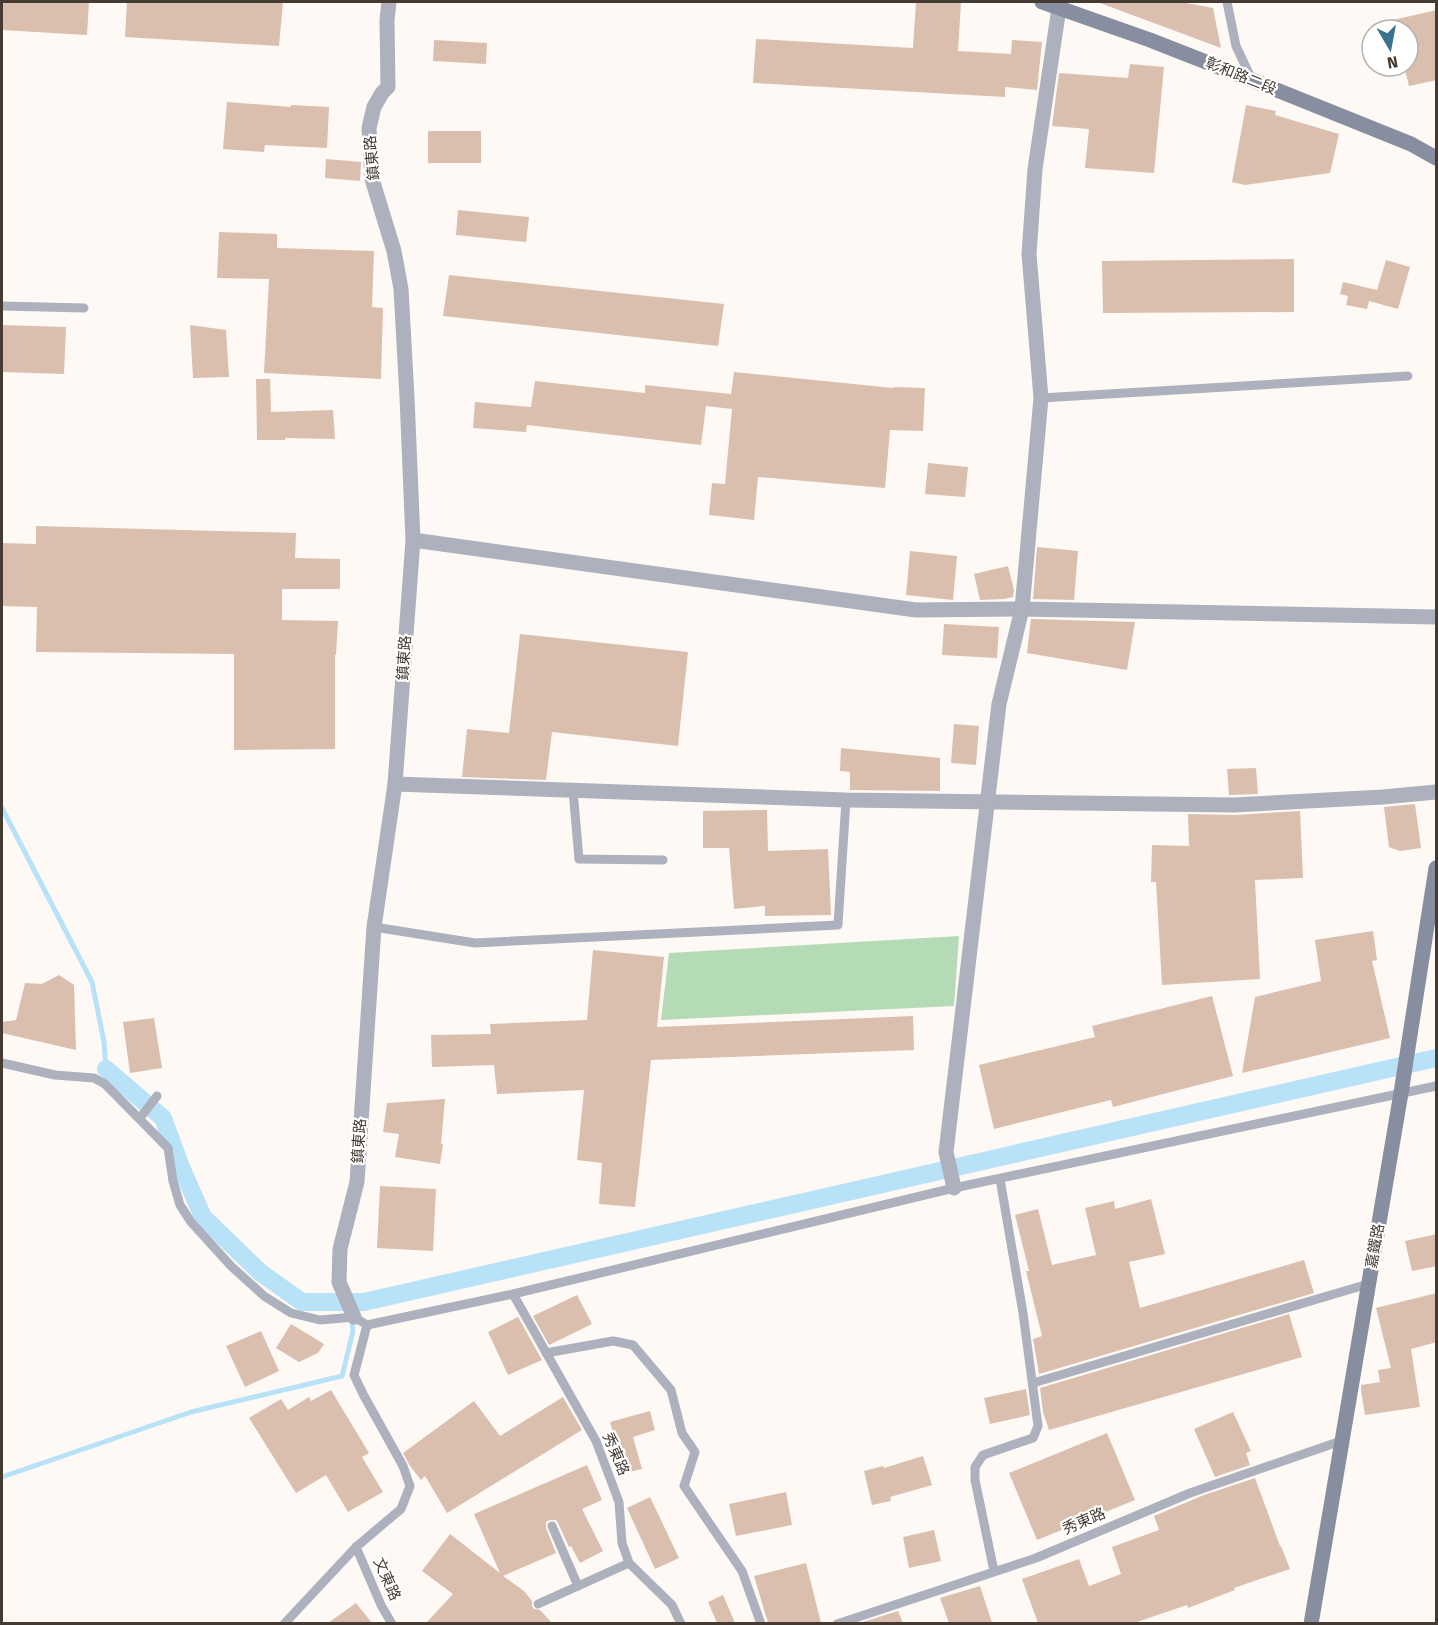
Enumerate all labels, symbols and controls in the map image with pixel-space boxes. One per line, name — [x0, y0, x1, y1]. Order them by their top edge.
north arrow — [1360, 18, 1420, 78]
text: N — [1386, 52, 1399, 73]
street label: 彰和路二段 — [1203, 54, 1279, 98]
street label: 鎮東路 — [361, 135, 383, 181]
street label: 鎮東路 — [393, 635, 415, 681]
street label: 鎮東路 — [348, 1118, 370, 1164]
street label: 嘉鐵路 — [1362, 1222, 1388, 1270]
street label: 秀東路 — [599, 1430, 633, 1478]
street label: 秀東路 — [1060, 1504, 1108, 1538]
street label: 文東路 — [370, 1555, 404, 1603]

